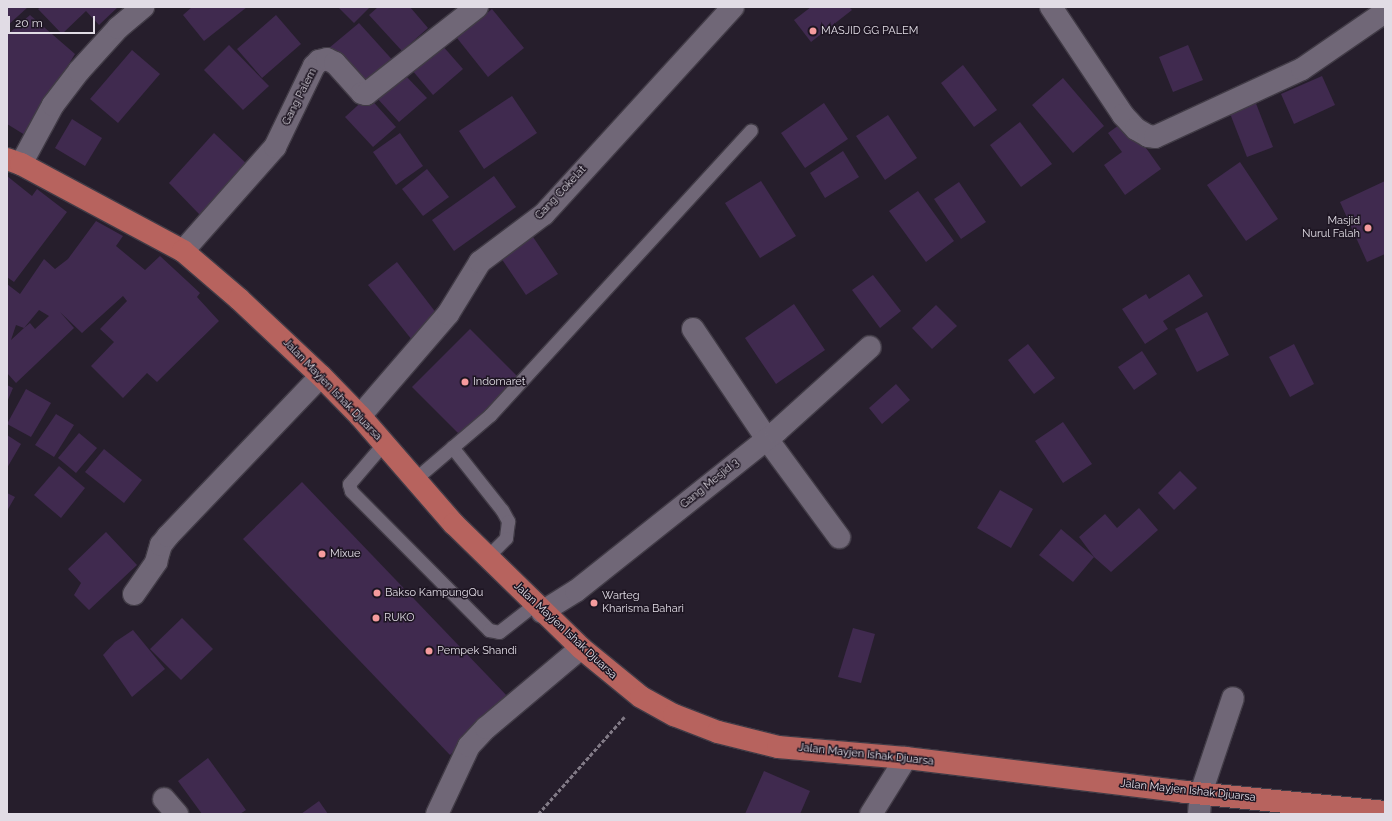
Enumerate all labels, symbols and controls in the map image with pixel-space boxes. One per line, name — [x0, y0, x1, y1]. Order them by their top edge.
scale bar — [10, 8, 97, 34]
text: 20 m — [15, 16, 43, 30]
place label: MASJID GG PALEM — [821, 24, 918, 38]
marker: MASJID GG PALEM — [808, 26, 818, 36]
street label: Gang Palem — [280, 66, 320, 128]
street label: Gang Cokelat — [533, 163, 589, 223]
place label: Masjid Nurul Falah — [1302, 215, 1360, 241]
marker: Masjid Nurul Falah — [1363, 223, 1373, 233]
street label: Jalan Mayjen Ishak Djuarsa — [280, 337, 384, 443]
place label: Indomaret — [473, 375, 525, 389]
marker: Indomaret — [460, 377, 470, 387]
street label: Gang Mesjid 3 — [678, 456, 742, 512]
place label: Mixue — [330, 547, 361, 561]
marker: Mixue — [317, 549, 327, 559]
street label: Jalan Mayjen Ishak Djuarsa — [511, 580, 619, 682]
place label: Bakso KampungQu — [385, 586, 483, 600]
marker: Bakso KampungQu — [372, 588, 382, 598]
place label: Warteg Kharisma Bahari — [602, 590, 684, 616]
marker: Warteg Kharisma Bahari — [589, 598, 599, 608]
place label: RUKO — [384, 611, 414, 625]
marker: RUKO — [371, 613, 381, 623]
place label: Pempek Shandi — [437, 644, 517, 658]
marker: Pempek Shandi — [424, 646, 434, 656]
street label: Jalan Mayjen Ishak Djuarsa — [798, 741, 934, 769]
street label: Jalan Mayjen Ishak Djuarsa — [1120, 777, 1256, 805]

